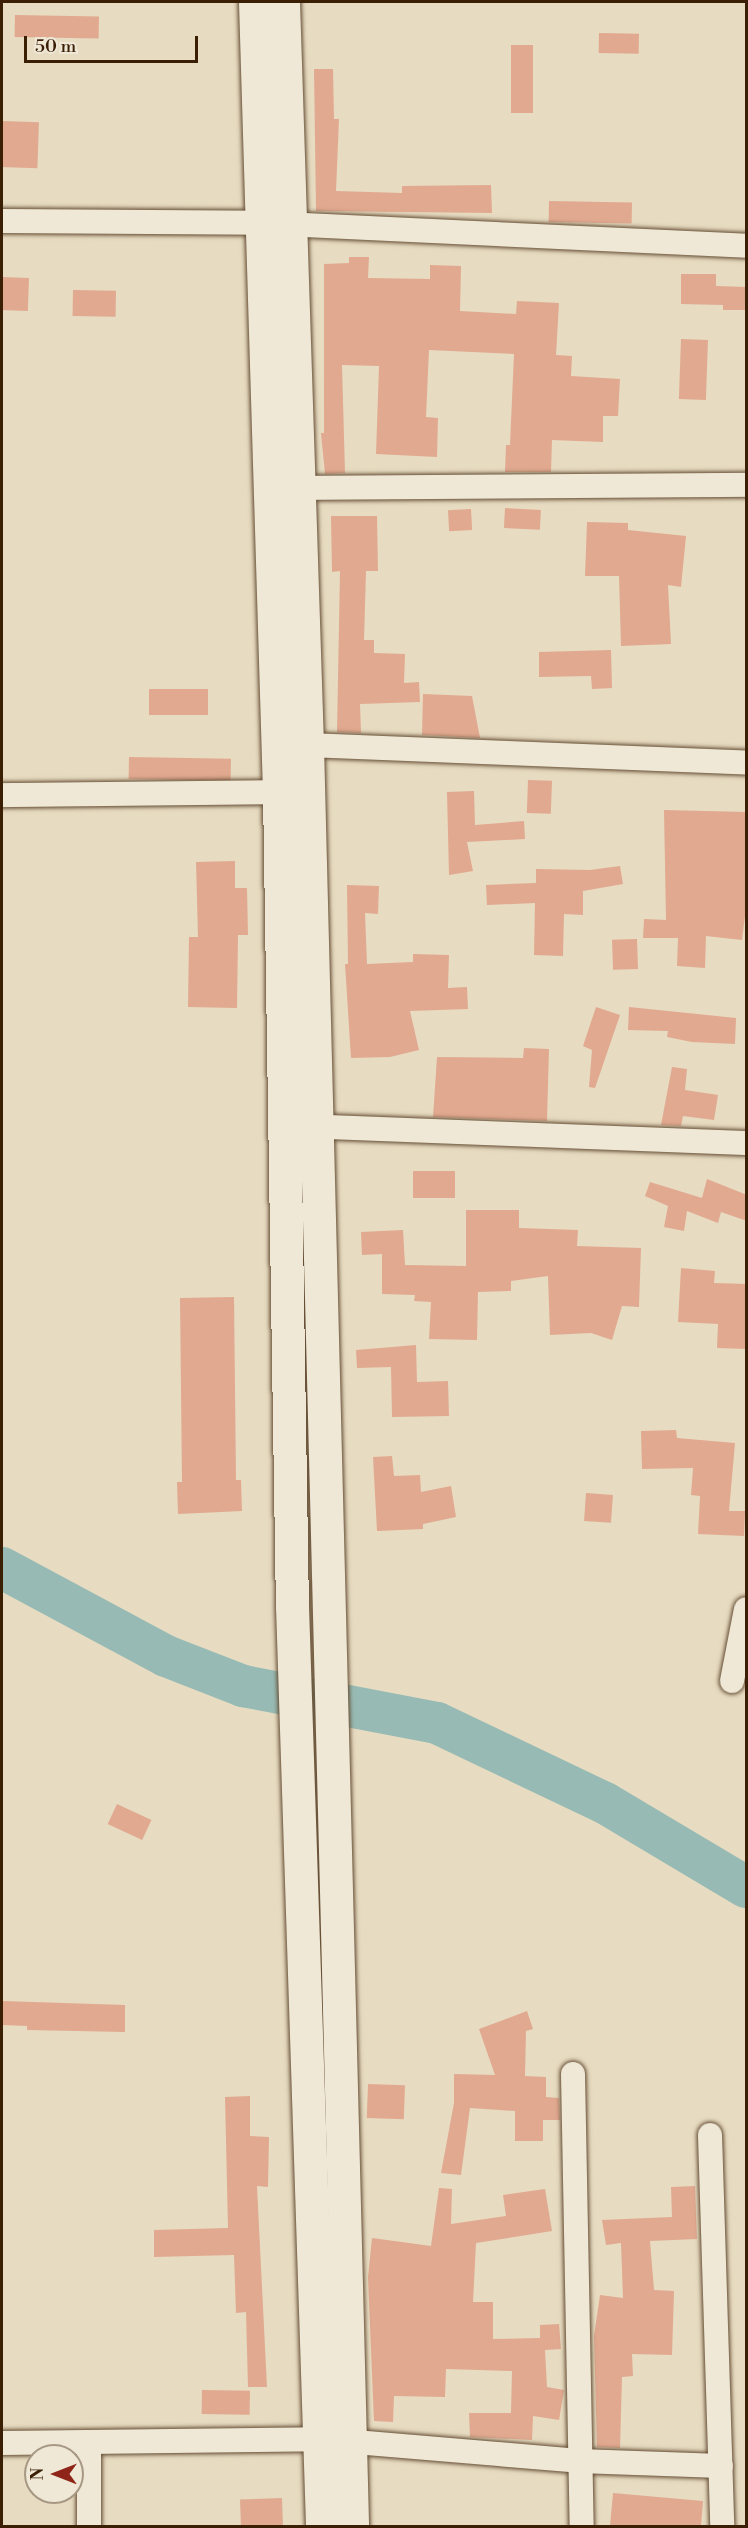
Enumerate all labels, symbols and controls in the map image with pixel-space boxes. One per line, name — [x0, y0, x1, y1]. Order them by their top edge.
scale bar — [27, 24, 201, 62]
text: 50 m — [35, 35, 76, 58]
north arrow — [24, 2444, 84, 2504]
text: N — [28, 2468, 48, 2480]

